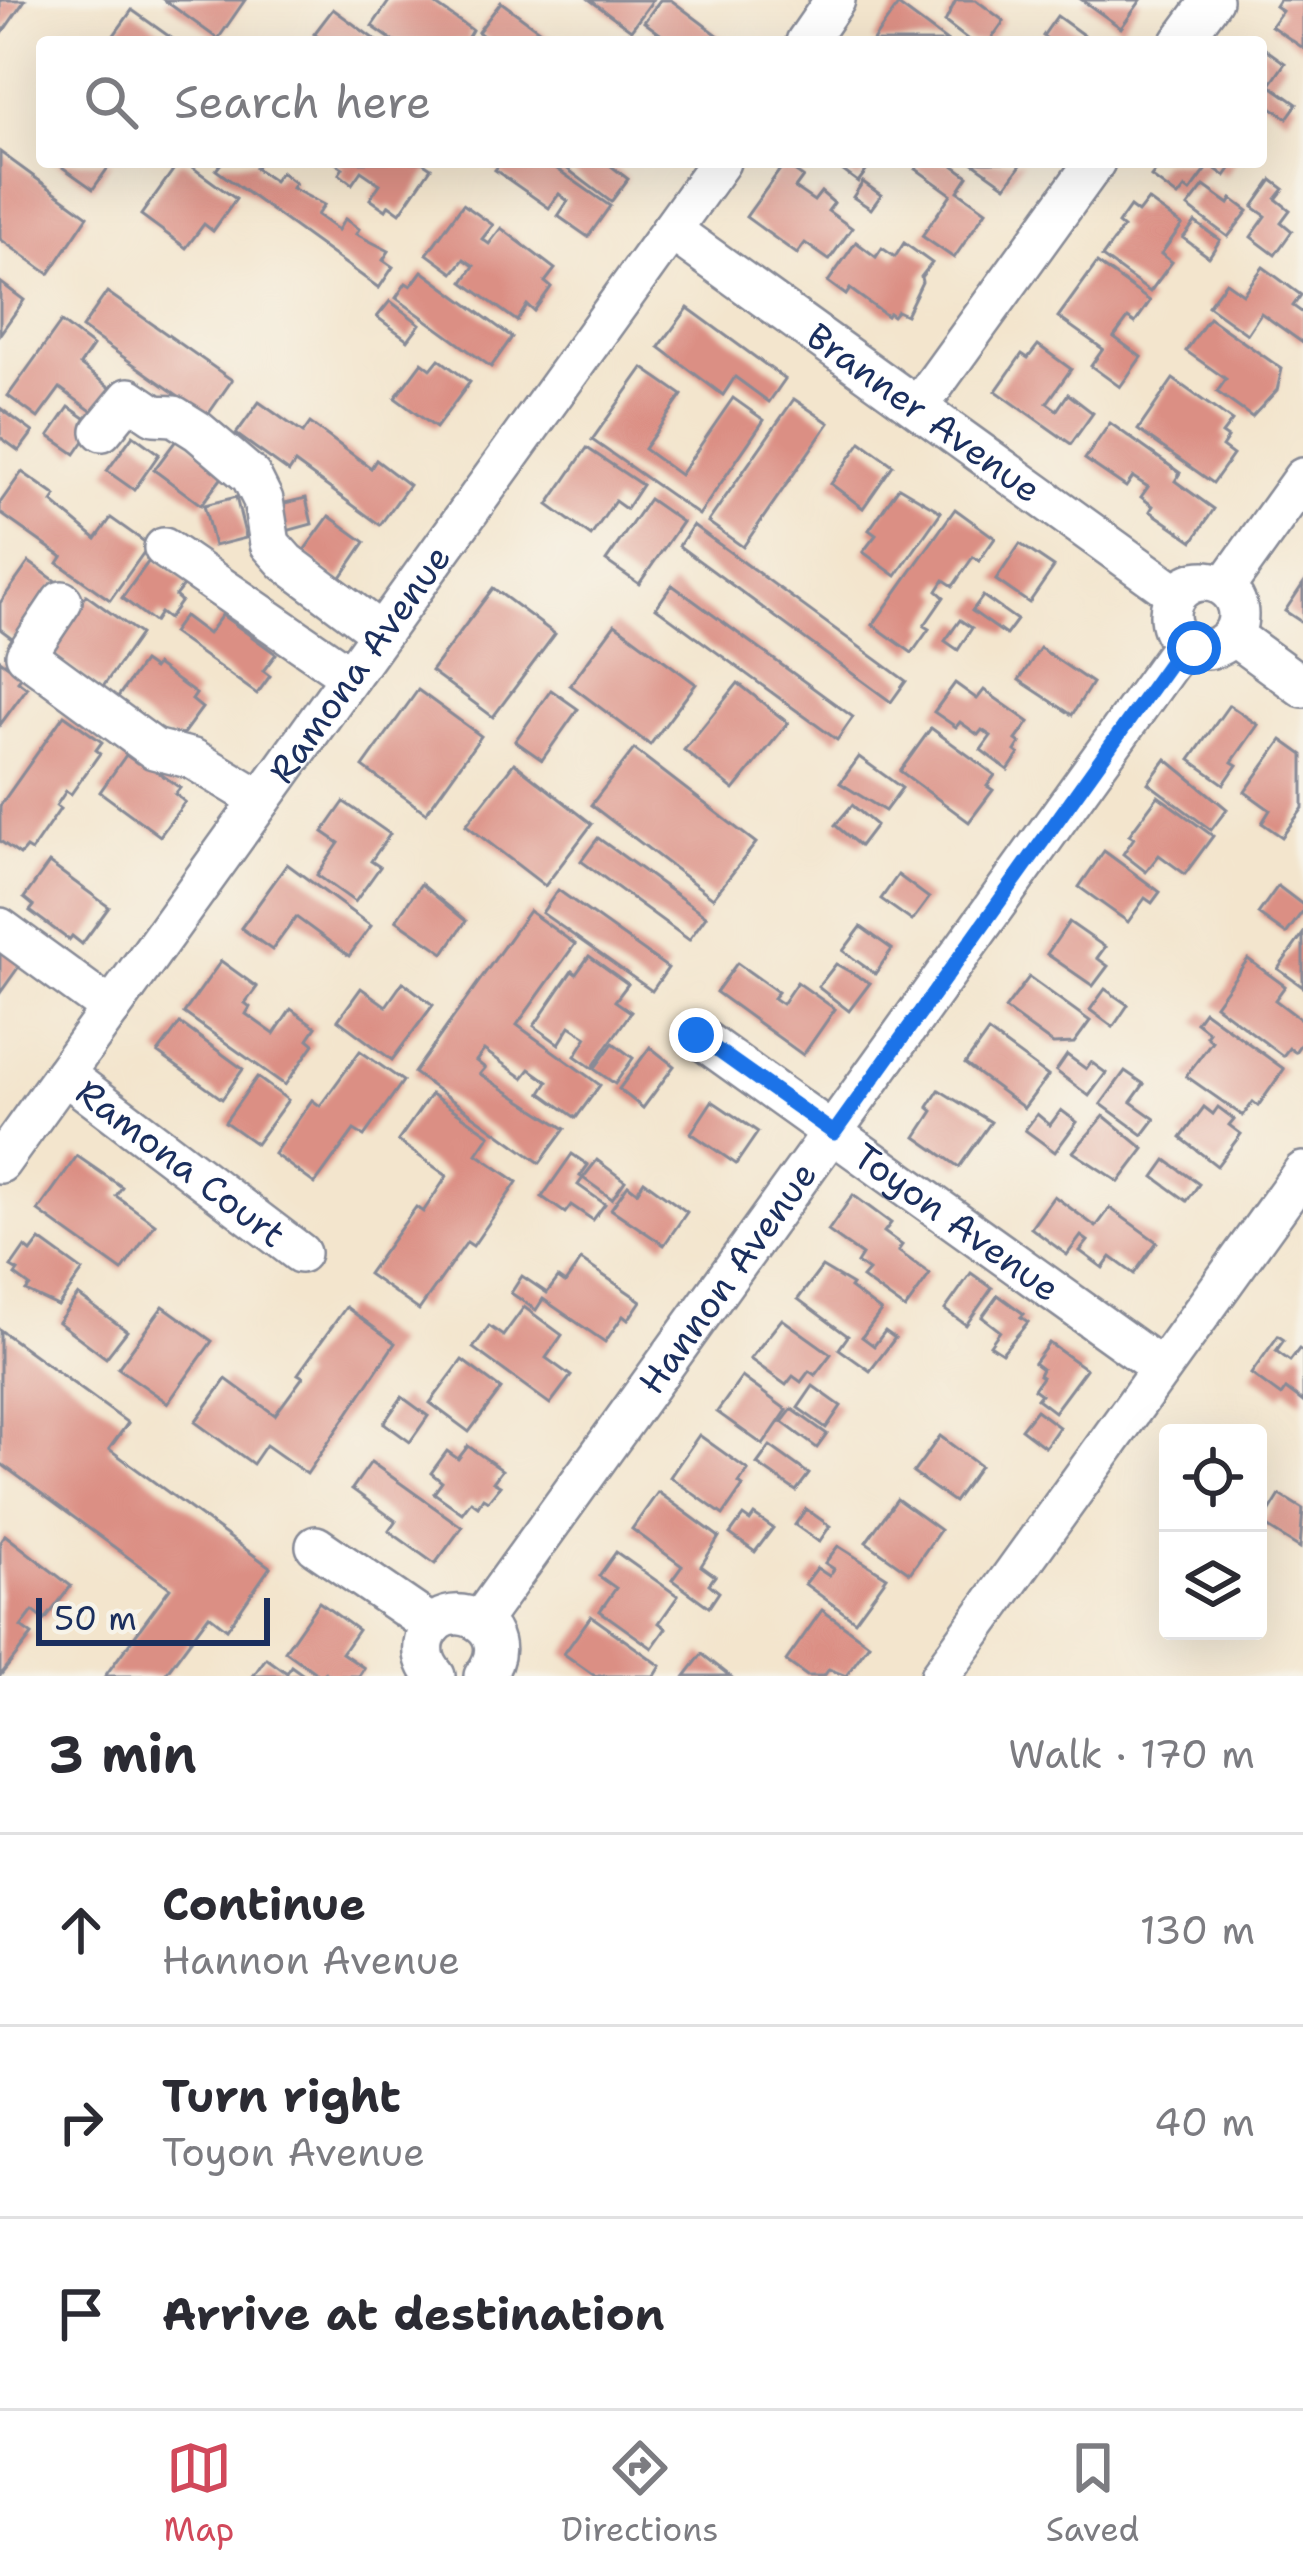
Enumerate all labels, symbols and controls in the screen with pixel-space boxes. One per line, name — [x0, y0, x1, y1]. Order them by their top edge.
search box — [36, 36, 1267, 168]
icon: search — [78, 69, 144, 135]
text: Search here — [174, 72, 431, 132]
street label: Branner Avenue — [797, 311, 1051, 514]
street label: Ramona Avenue — [257, 535, 462, 793]
route start — [1167, 621, 1221, 675]
route end — [669, 1008, 723, 1062]
street label: Ramona Court — [66, 1067, 296, 1258]
street label: Toyon Avenue — [844, 1131, 1070, 1313]
street label: Hannon Avenue — [627, 1152, 827, 1404]
map controls — [1159, 1424, 1267, 1640]
button: locate — [1159, 1424, 1267, 1532]
button: layers — [1159, 1532, 1267, 1640]
scale bar — [36, 1592, 270, 1645]
text: 50 m — [54, 1596, 137, 1641]
text: 3 min — [48, 1720, 197, 1788]
text: Walk · 170 m — [1008, 1728, 1255, 1780]
text: Continue — [162, 1874, 366, 1934]
icon: ahead — [48, 1897, 114, 1963]
text: 130 m — [1140, 1904, 1255, 1956]
text: Hannon Avenue — [162, 1934, 460, 1986]
text: Turn right — [162, 2066, 401, 2126]
icon: right — [48, 2089, 114, 2155]
text: 40 m — [1154, 2096, 1255, 2148]
text: Toyon Avenue — [162, 2126, 425, 2178]
icon: arrive — [48, 2281, 114, 2347]
text: Arrive at destination — [162, 2284, 665, 2344]
tab: Map — [164, 2435, 234, 2552]
tab: Directions — [561, 2435, 719, 2552]
tab: Saved — [1046, 2435, 1139, 2552]

